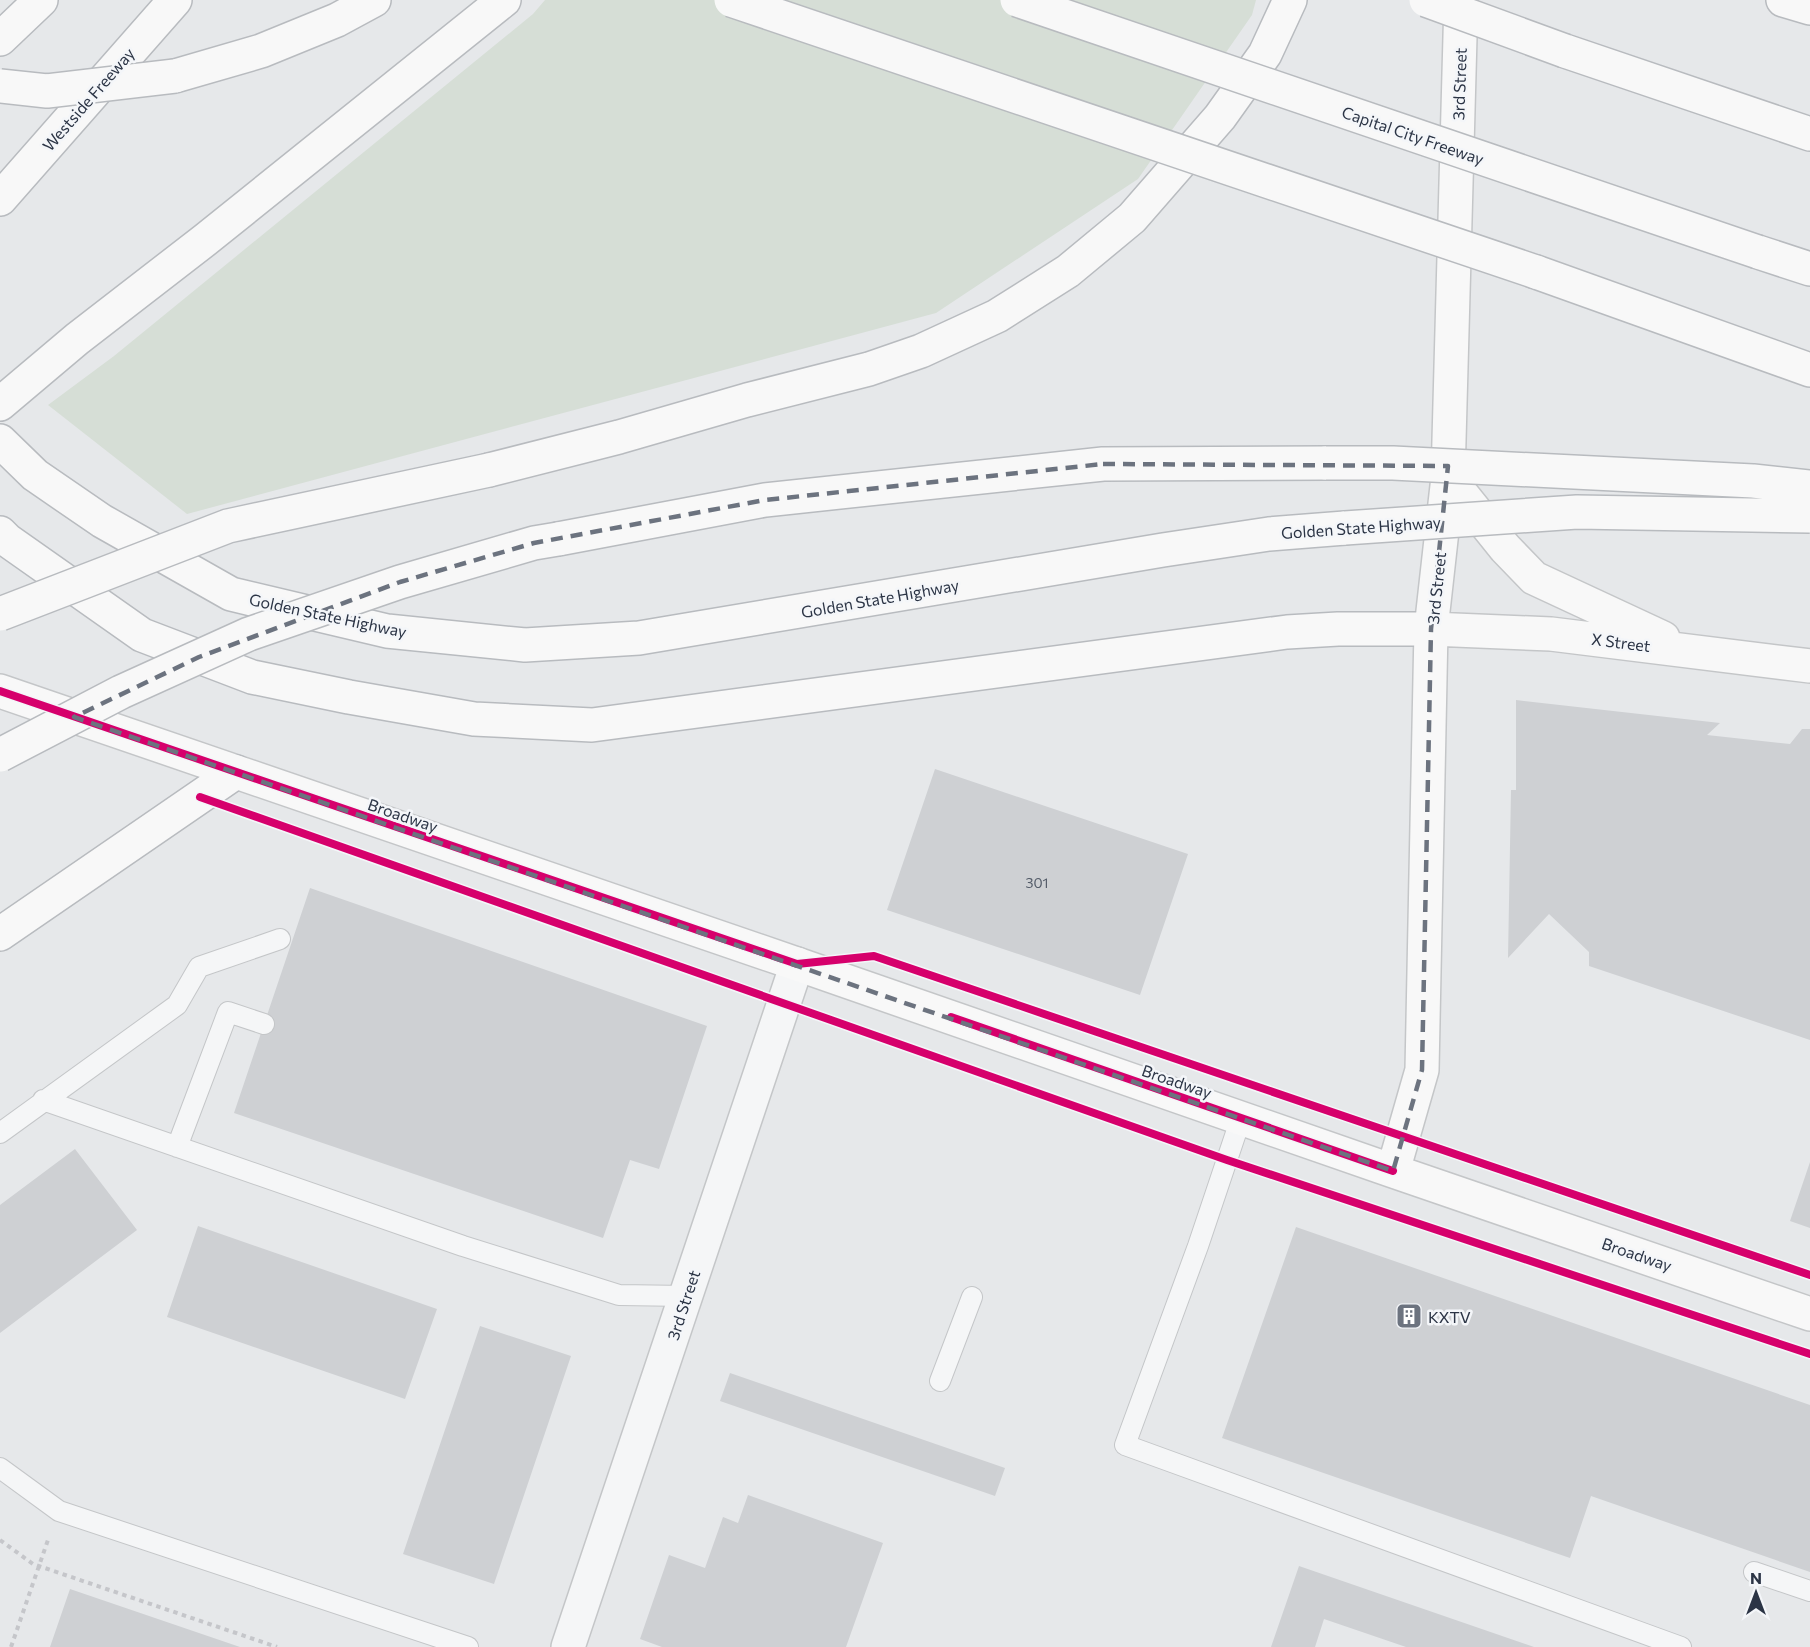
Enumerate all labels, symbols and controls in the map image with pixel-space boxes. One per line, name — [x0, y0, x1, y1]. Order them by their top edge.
street label: Westside Freeway — [38, 44, 138, 154]
street label: 3rd Street — [1448, 47, 1470, 121]
street label: Capital City Freeway — [1340, 102, 1486, 168]
street label: Golden State Highway — [1280, 512, 1442, 542]
street label: 3rd Street — [1423, 550, 1449, 625]
street label: Golden State Highway — [799, 575, 961, 621]
street label: Golden State Highway — [248, 589, 408, 641]
street label: X Street — [1590, 629, 1652, 655]
street label: Broadway — [366, 794, 440, 836]
house number: 301 — [1025, 874, 1049, 891]
street label: Broadway — [1140, 1060, 1214, 1102]
street label: Broadway — [1600, 1233, 1674, 1275]
street label: 3rd Street — [663, 1267, 703, 1343]
building icon: KXTV — [1394, 1301, 1424, 1331]
place label: KXTV — [1428, 1307, 1471, 1326]
north arrow — [1726, 1563, 1786, 1623]
text: N — [1750, 1568, 1762, 1587]

